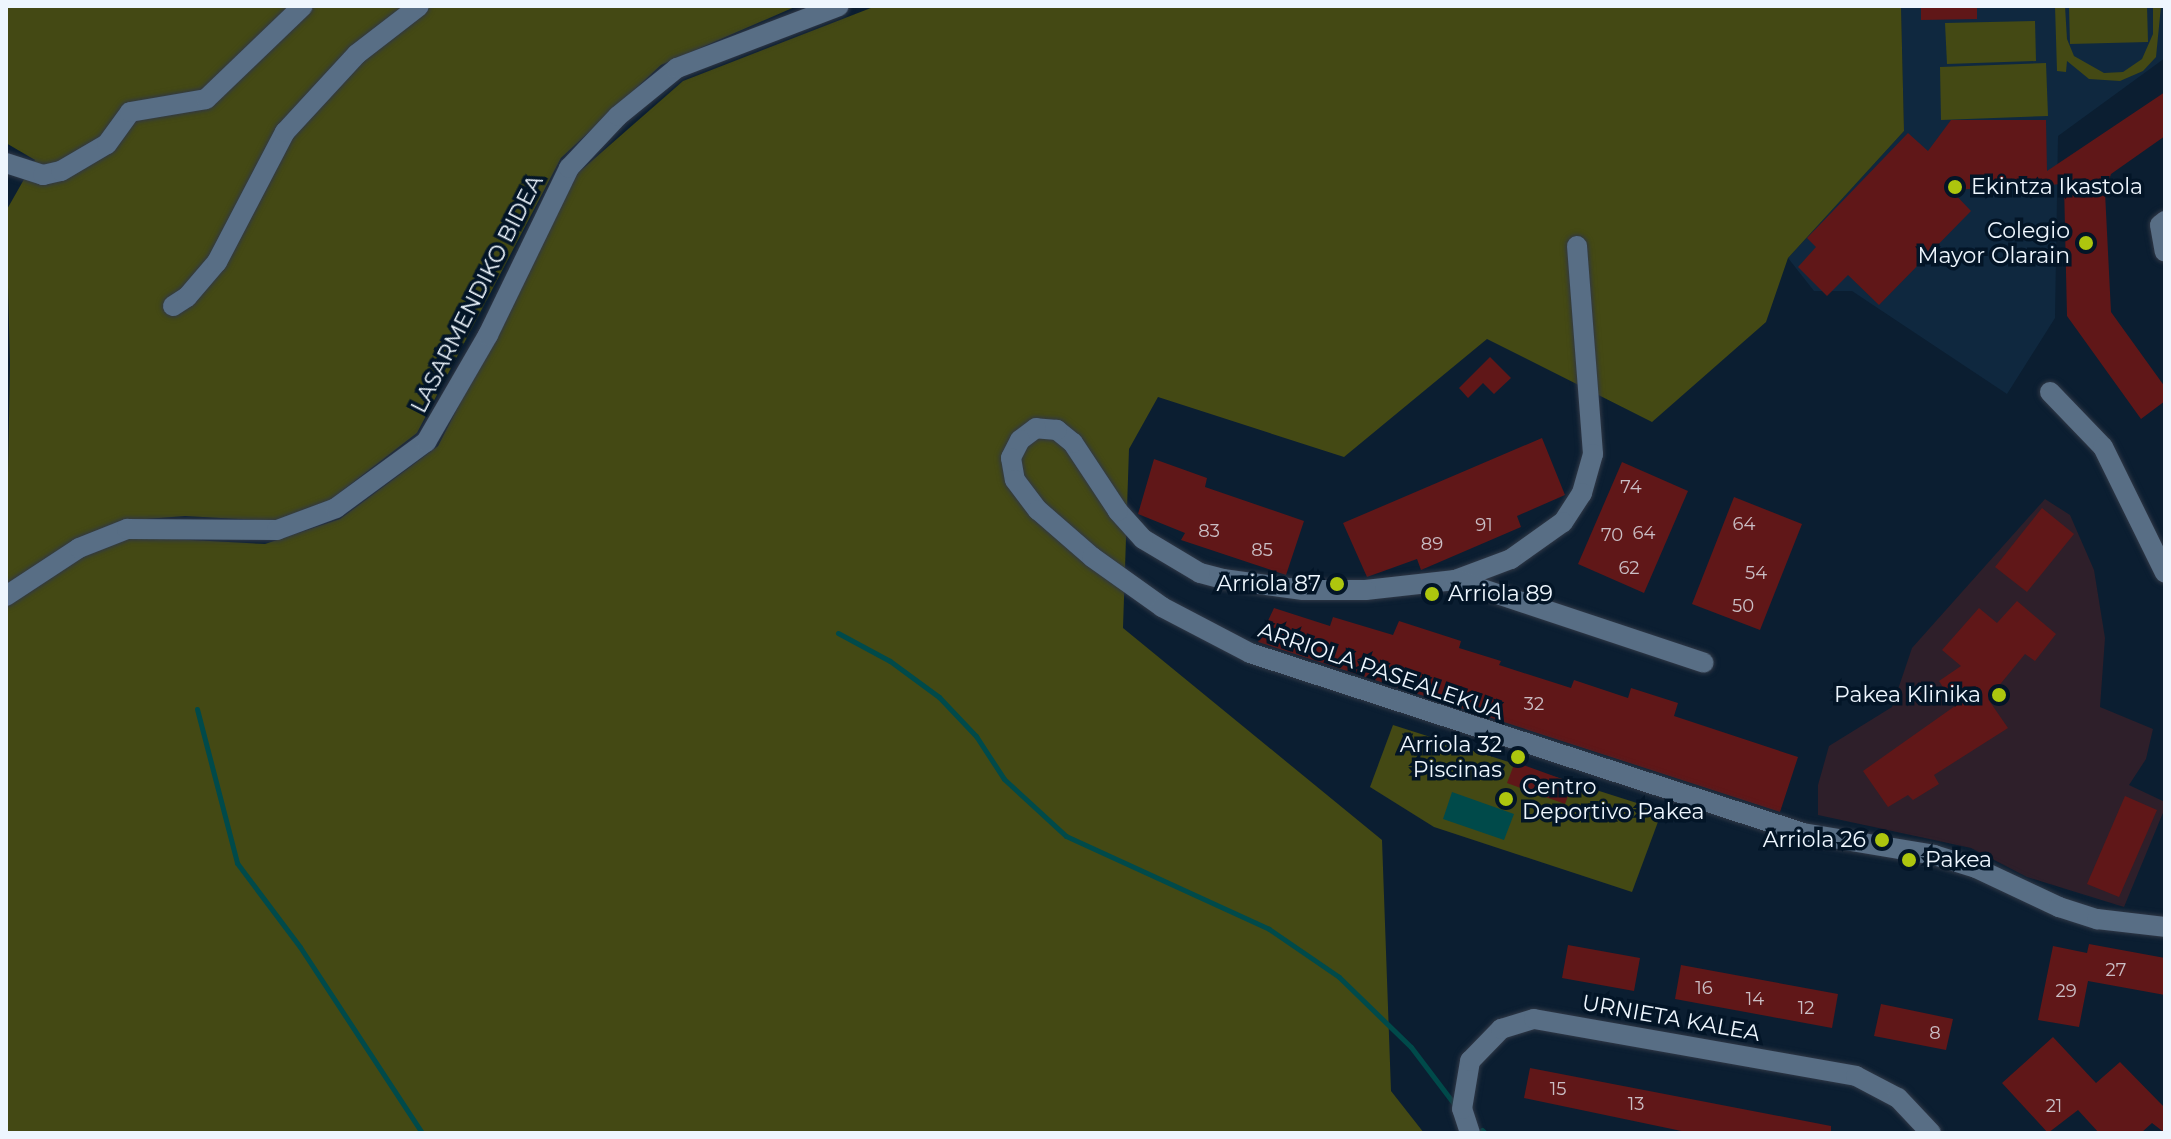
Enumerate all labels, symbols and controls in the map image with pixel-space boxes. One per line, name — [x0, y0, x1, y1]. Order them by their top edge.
street label: LASARMENDIKO BIDEA — [405, 171, 549, 417]
place label: Ekintza Ikastola — [1971, 174, 2143, 200]
marker: Ekintza Ikastola — [1946, 178, 1964, 196]
place label: Colegio Mayor Olarain — [1917, 217, 2070, 268]
marker: Colegio Mayor Olarain — [2077, 234, 2095, 252]
house number: 74 — [1620, 476, 1642, 498]
house number: 64 — [1733, 513, 1755, 535]
house number: 91 — [1475, 514, 1493, 536]
house number: 83 — [1198, 520, 1220, 542]
house number: 64 — [1633, 522, 1655, 544]
house number: 70 — [1601, 524, 1623, 546]
house number: 89 — [1421, 533, 1443, 555]
house number: 85 — [1251, 539, 1273, 561]
house number: 62 — [1618, 557, 1640, 579]
house number: 54 — [1745, 562, 1767, 584]
place label: Arriola 87 — [1217, 571, 1321, 597]
marker: Arriola 87 — [1328, 575, 1346, 593]
place label: Arriola 89 — [1448, 581, 1553, 607]
marker: Arriola 89 — [1423, 585, 1441, 603]
house number: 50 — [1732, 595, 1754, 617]
street label: ARRIOLA PASEALEKUA — [1255, 617, 1507, 725]
place label: Pakea Klinika — [1834, 682, 1981, 708]
marker: Pakea Klinika — [1988, 684, 2010, 706]
house number: 32 — [1524, 693, 1544, 715]
place label: Arriola 32 Piscinas — [1400, 731, 1502, 782]
marker: Arriola 32 Piscinas — [1509, 748, 1527, 766]
place label: Centro Deportivo Pakea — [1522, 773, 1704, 824]
marker: Centro Deportivo Pakea — [1497, 790, 1515, 808]
place label: Arriola 26 — [1763, 827, 1866, 853]
marker: Arriola 26 — [1873, 831, 1891, 849]
place label: Pakea — [1925, 847, 1992, 873]
marker: Pakea — [1900, 851, 1918, 869]
house number: 27 — [2106, 959, 2126, 981]
house number: 16 — [1695, 977, 1713, 999]
house number: 29 — [2055, 980, 2077, 1002]
house number: 14 — [1746, 988, 1764, 1010]
street label: URNIETA KALEA — [1580, 989, 1762, 1047]
house number: 12 — [1798, 997, 1814, 1019]
house number: 8 — [1929, 1022, 1941, 1044]
house number: 15 — [1550, 1078, 1566, 1100]
house number: 13 — [1628, 1093, 1644, 1115]
house number: 21 — [2046, 1095, 2062, 1117]

